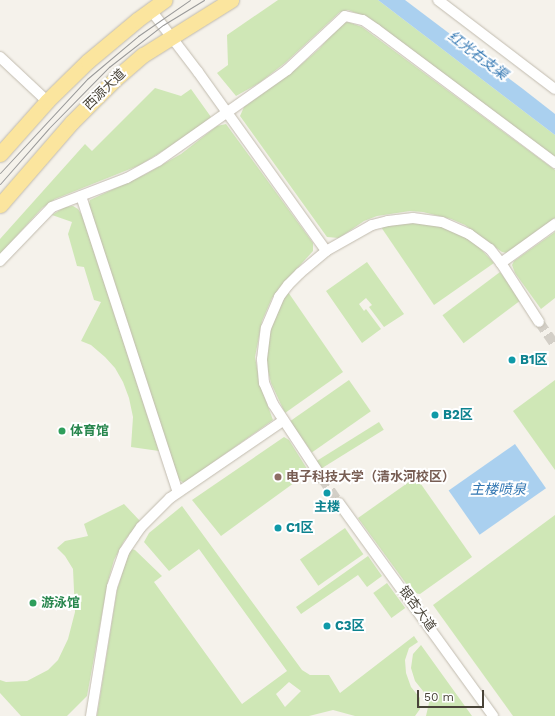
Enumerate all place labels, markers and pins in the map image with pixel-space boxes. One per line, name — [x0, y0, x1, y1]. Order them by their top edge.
place label: B1区 — [520, 352, 547, 368]
marker: B1区 — [507, 355, 517, 365]
place label: B2区 — [443, 407, 473, 423]
marker: B2区 — [430, 410, 440, 420]
place label: 体育馆 — [70, 423, 109, 439]
marker: 体育馆 — [57, 426, 67, 436]
place label: 电子科技大学（清水河校区） — [286, 469, 455, 485]
marker: 电子科技大学（清水河校区） — [273, 472, 283, 482]
marker: 主楼 — [322, 488, 332, 498]
place label: 主楼 — [314, 499, 340, 515]
place label: C1区 — [286, 520, 313, 536]
marker: C1区 — [273, 523, 283, 533]
place label: 游泳馆 — [41, 595, 80, 611]
marker: 游泳馆 — [28, 598, 38, 608]
place label: C3区 — [335, 618, 365, 634]
marker: C3区 — [322, 621, 332, 631]

